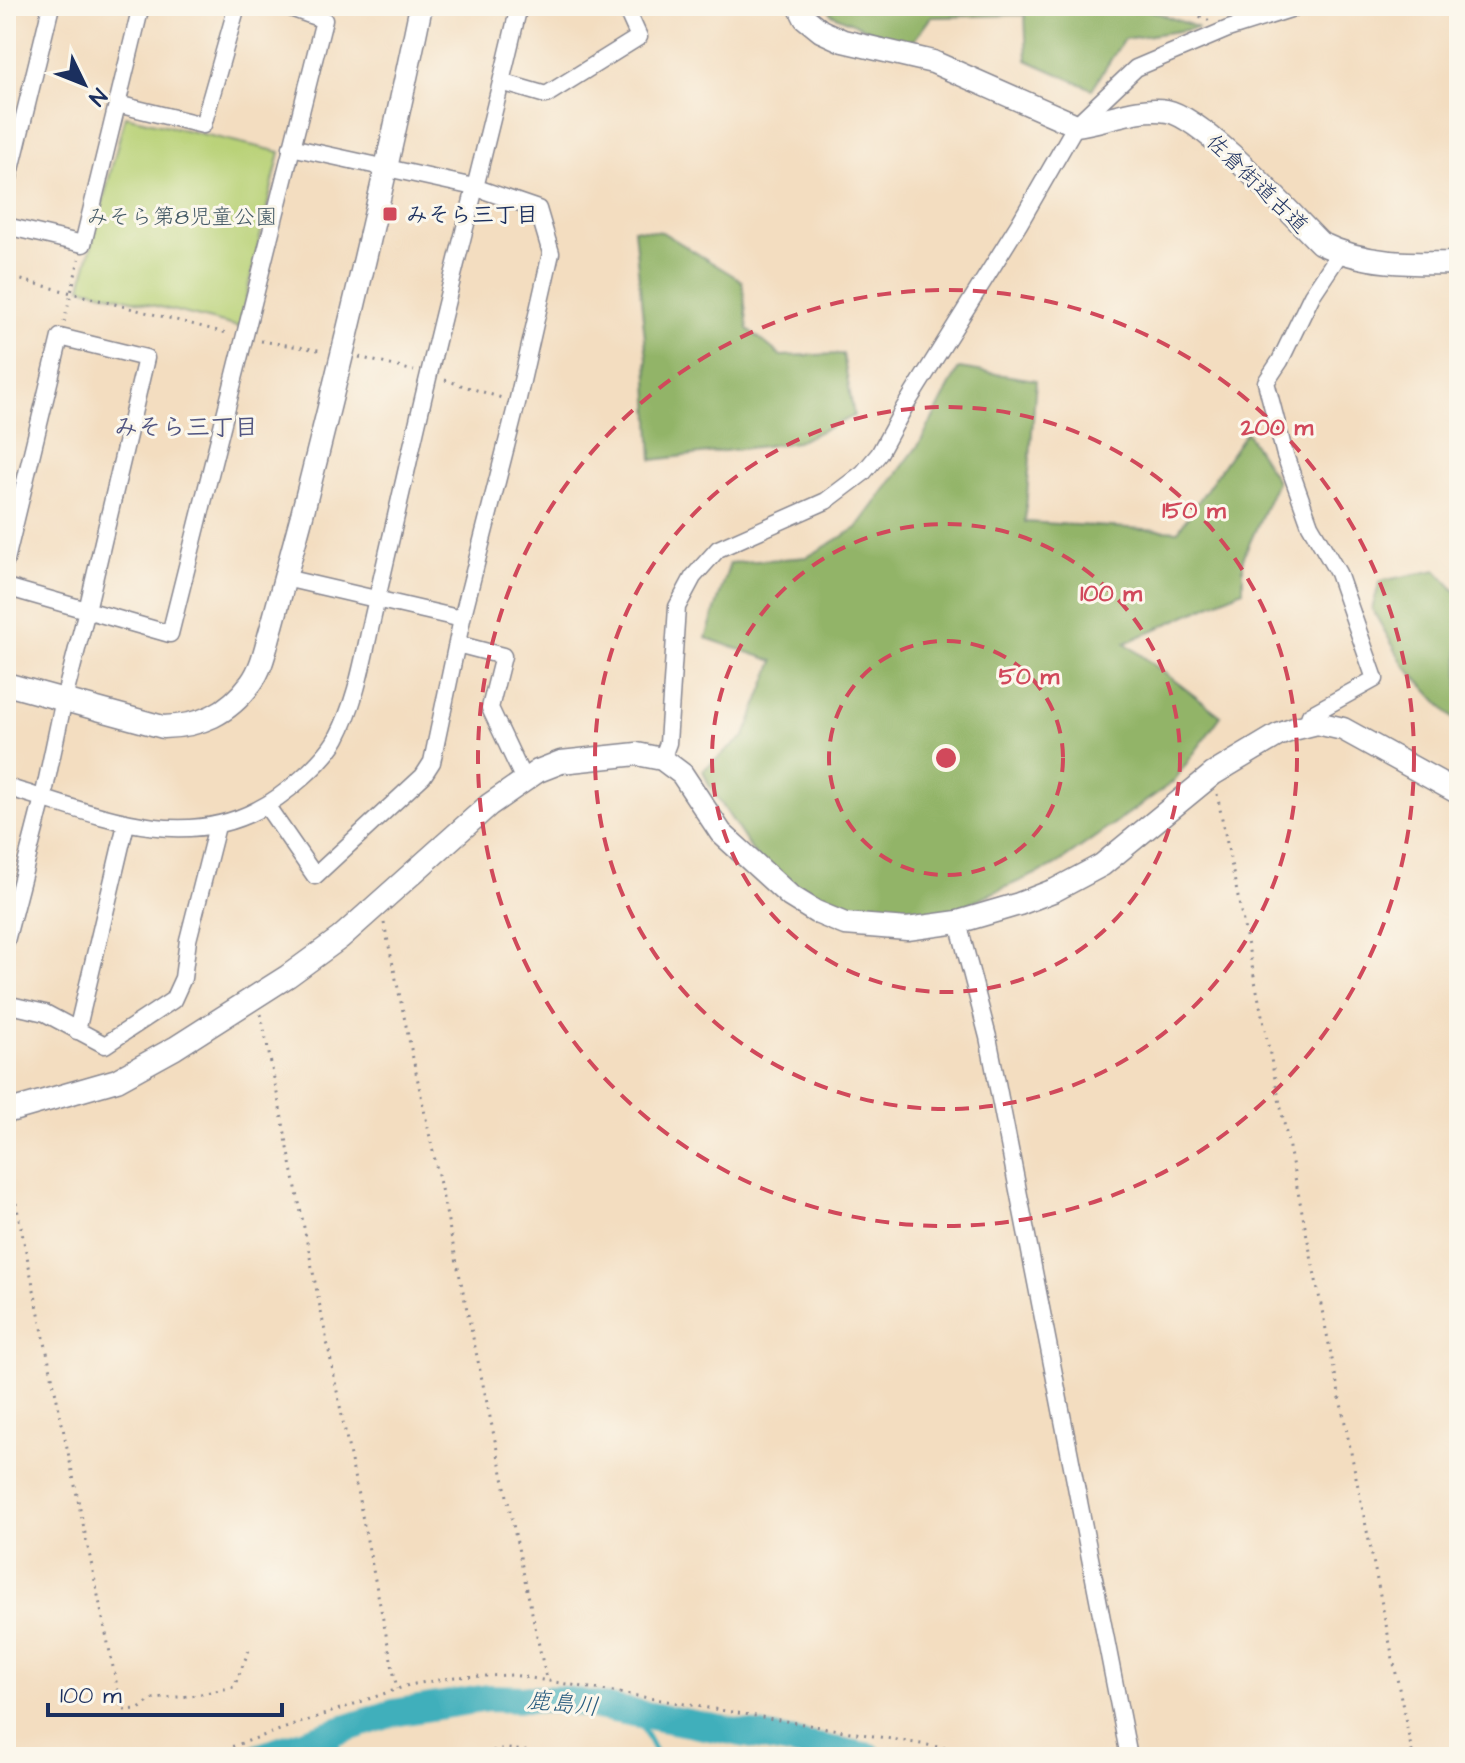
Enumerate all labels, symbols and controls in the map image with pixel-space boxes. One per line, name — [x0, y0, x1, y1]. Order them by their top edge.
north arrow — [44, 44, 124, 124]
text: N — [81, 81, 114, 112]
street label: 佐倉街道古道 — [1199, 127, 1315, 241]
place label: みそら三丁目 — [406, 200, 538, 231]
park label: みそら第8児童公園 — [87, 202, 277, 233]
marker: みそら三丁目 — [381, 205, 399, 223]
district label: みそら三丁目 — [114, 411, 258, 445]
text: 200 m — [1240, 411, 1313, 445]
text: 150 m — [1162, 494, 1226, 528]
text: 100 m — [1080, 577, 1142, 611]
text: 50 m — [999, 660, 1060, 694]
centre of rings — [932, 744, 960, 772]
scale bar — [48, 1667, 282, 1717]
text: 100 m — [60, 1679, 122, 1713]
water label: 鹿島川 — [525, 1683, 600, 1725]

